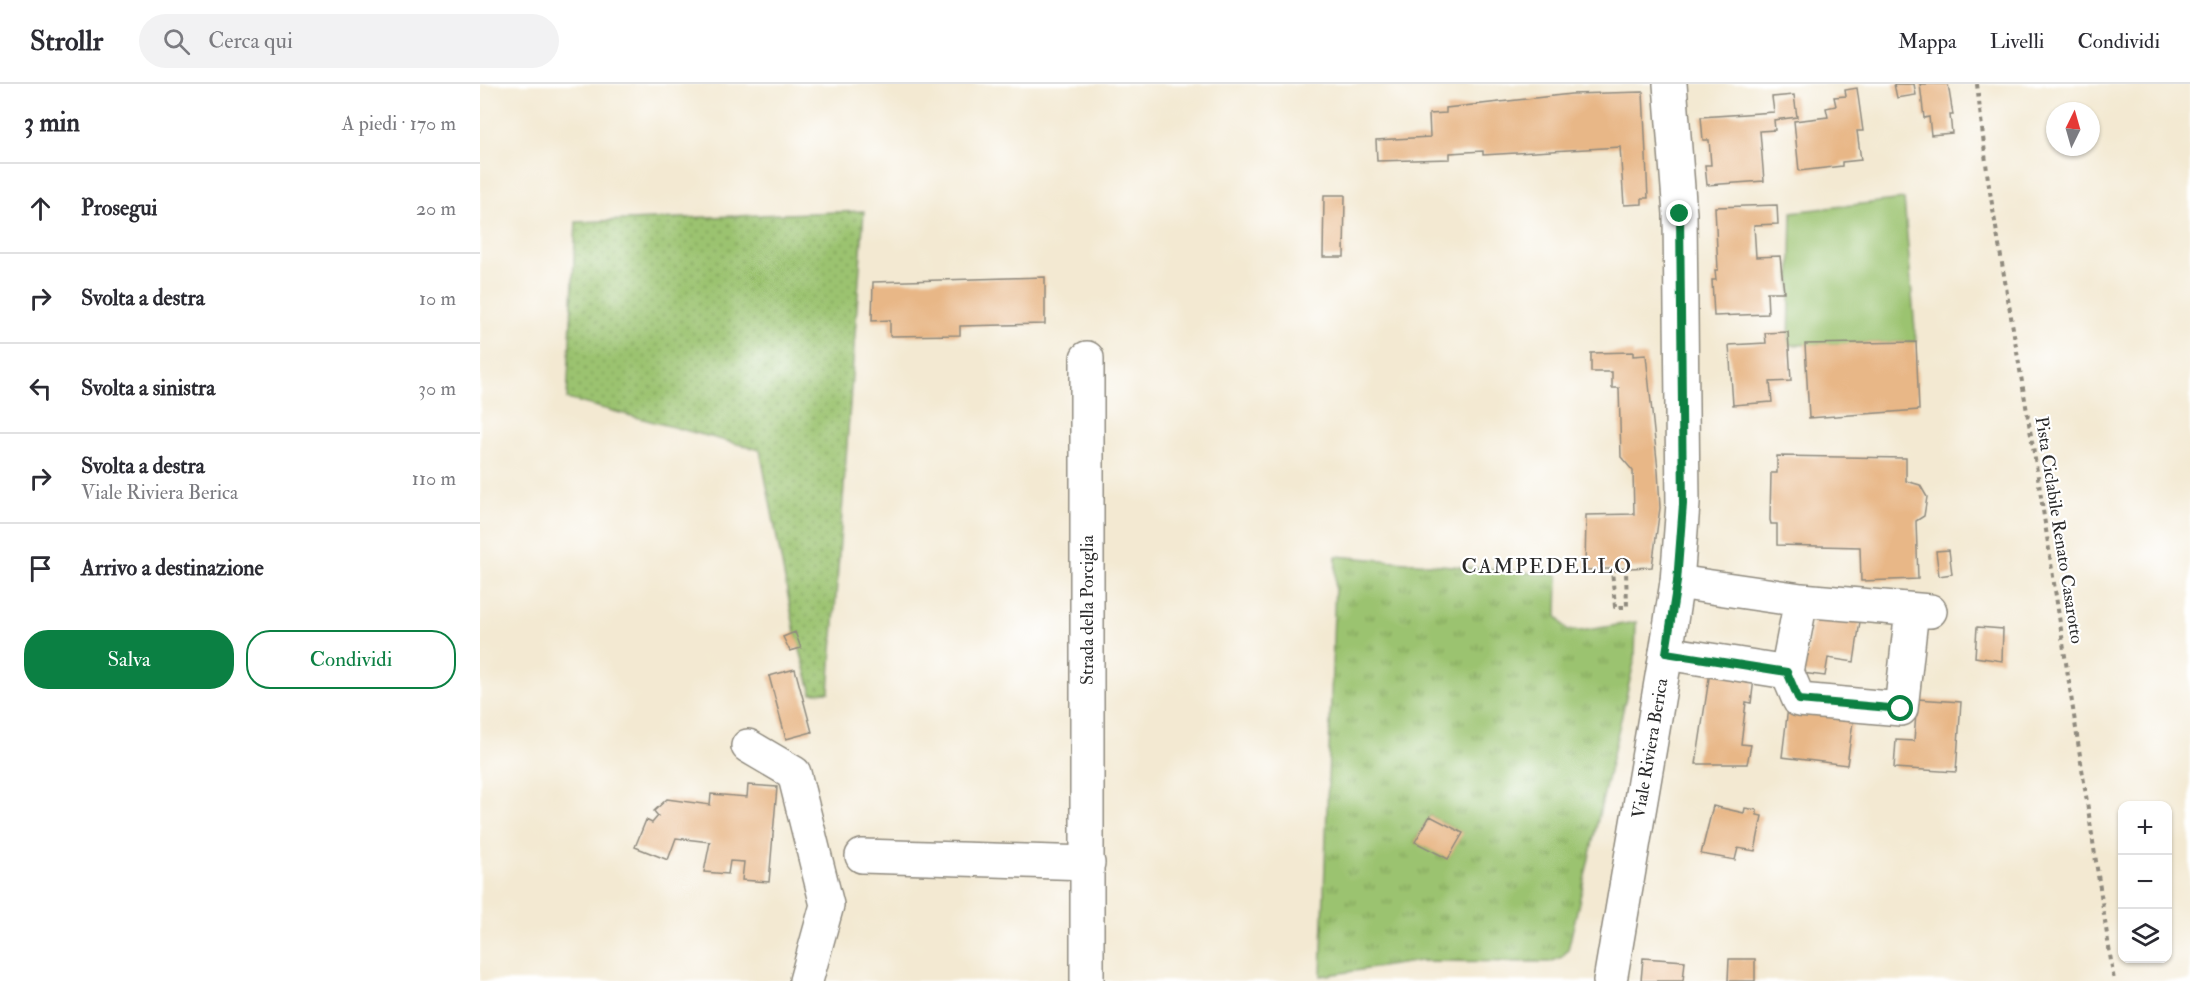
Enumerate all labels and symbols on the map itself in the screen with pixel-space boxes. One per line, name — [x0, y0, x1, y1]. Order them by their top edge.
north arrow — [2046, 102, 2100, 156]
route end — [1666, 200, 1692, 226]
street label: Pista Ciclabile Renato Casarotto — [2030, 415, 2088, 646]
street label: Strada della Porciglia — [1076, 534, 1099, 685]
district label: CAMPEDELLO — [1462, 553, 1632, 580]
street label: Viale Riviera Berica — [1626, 676, 1673, 820]
route start — [1887, 695, 1913, 721]

